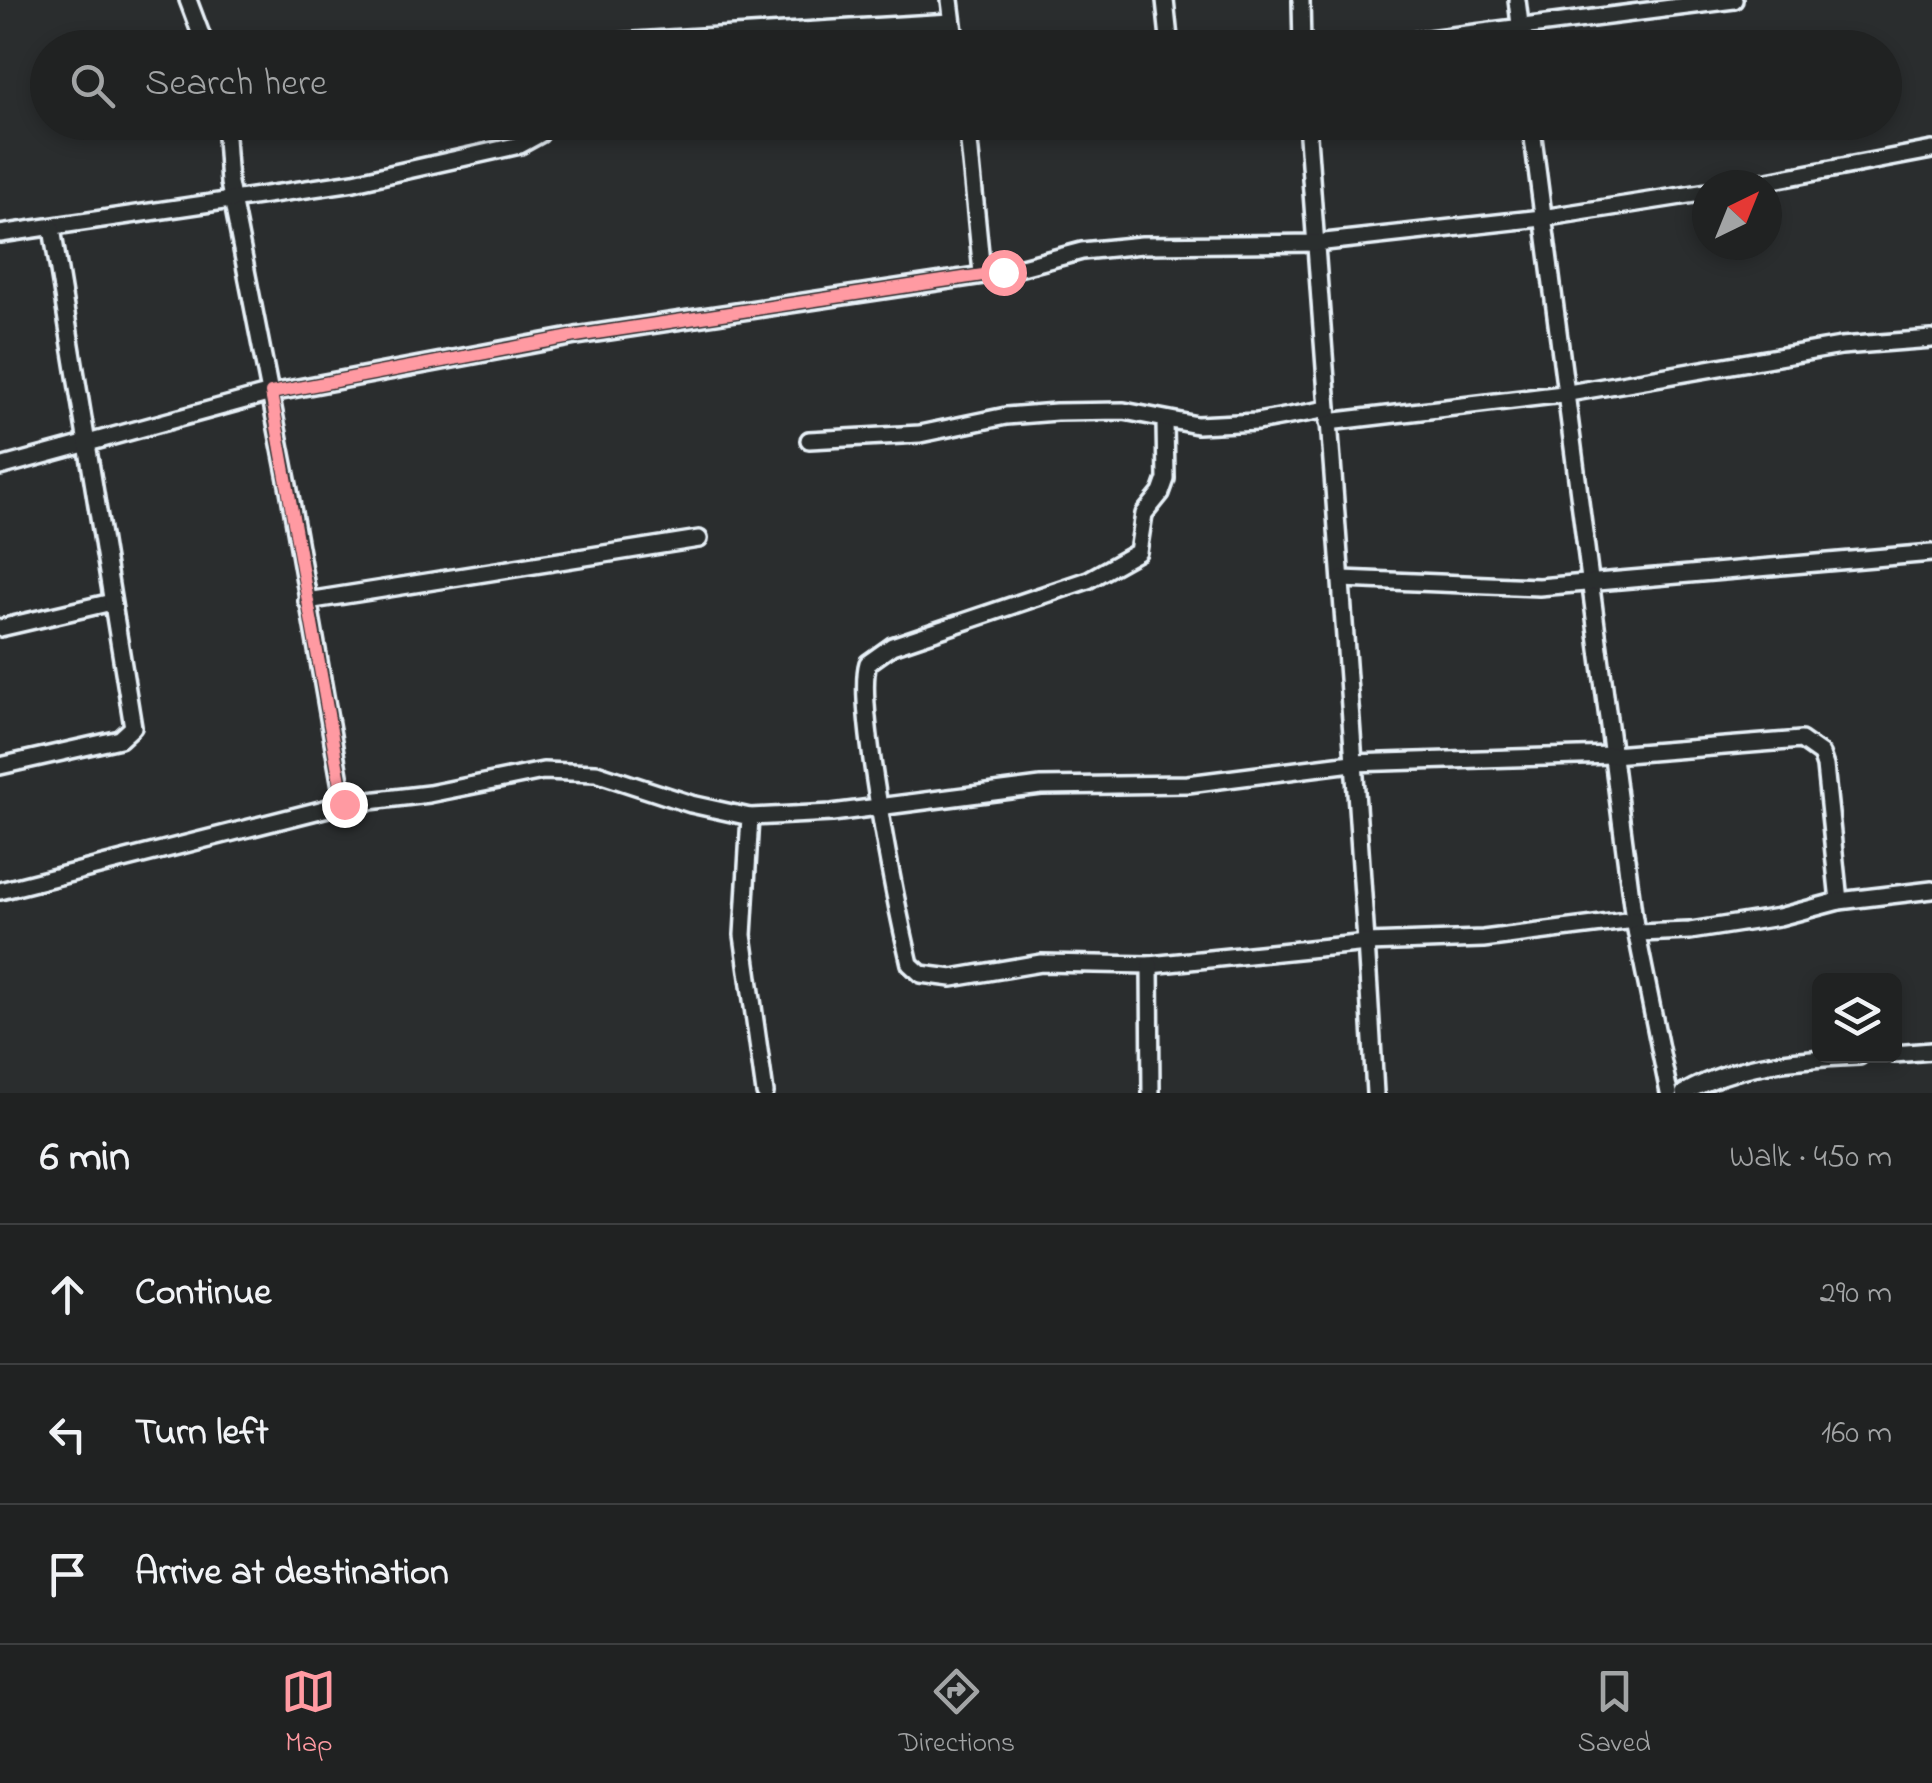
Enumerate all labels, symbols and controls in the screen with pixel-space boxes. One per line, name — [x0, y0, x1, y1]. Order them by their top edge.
search box — [30, 30, 1902, 140]
text: Search here — [145, 57, 327, 113]
icon: search — [65, 58, 120, 113]
north arrow — [1692, 170, 1782, 260]
route start — [981, 250, 1027, 296]
route end — [322, 782, 368, 828]
map controls — [1812, 973, 1902, 1063]
button: layers — [1812, 973, 1902, 1063]
text: 6 min — [40, 1128, 130, 1189]
text: Walk · 450 m — [1730, 1135, 1892, 1182]
text: Continue — [135, 1266, 271, 1322]
icon: ahead — [40, 1267, 95, 1322]
text: 290 m — [1820, 1271, 1892, 1318]
text: Turn left — [135, 1406, 268, 1462]
icon: left — [40, 1407, 95, 1462]
text: 160 m — [1821, 1411, 1892, 1458]
text: Arrive at destination — [135, 1546, 449, 1602]
icon: arrive — [40, 1547, 95, 1602]
tab: Map — [281, 1664, 336, 1765]
tab: Directions — [899, 1664, 1015, 1765]
tab: Saved — [1578, 1664, 1651, 1765]

